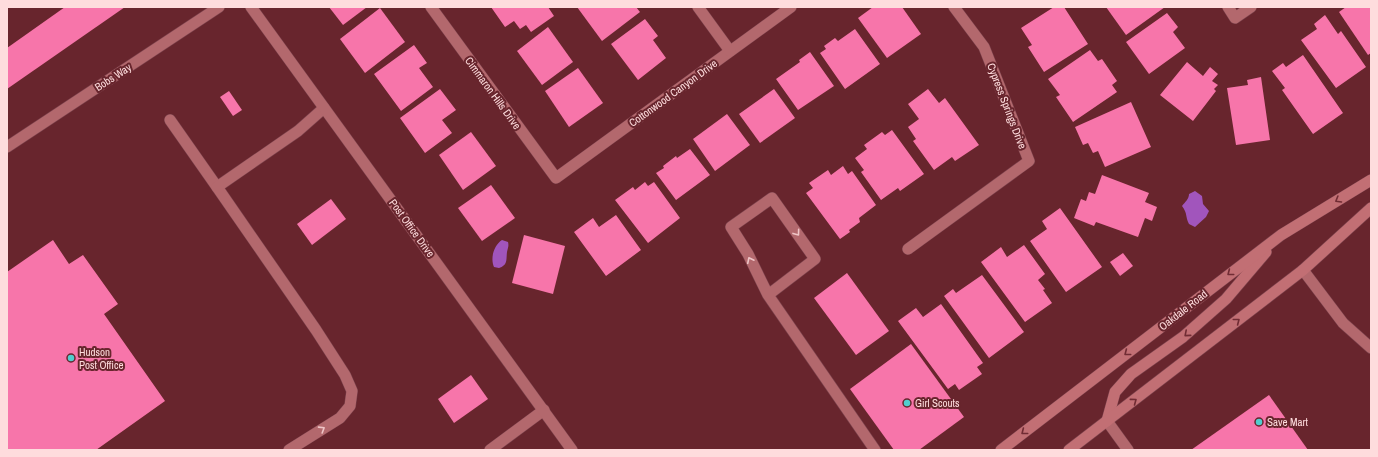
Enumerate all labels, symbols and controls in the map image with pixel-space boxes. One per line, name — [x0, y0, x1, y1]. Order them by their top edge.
street label: Cimmaron Hills Drive — [462, 54, 524, 132]
street label: Cottonwood Canyon Drive — [626, 56, 720, 130]
street label: Bobs Way — [92, 60, 134, 94]
street label: Cypress Springs Drive — [984, 61, 1030, 151]
street label: Post Office Drive — [386, 196, 438, 260]
one-way arrow — [1335, 196, 1342, 203]
one-way arrow — [792, 228, 799, 235]
one-way arrow — [748, 257, 755, 264]
one-way arrow — [1228, 269, 1235, 276]
street label: Oakdale Road — [1156, 287, 1210, 333]
one-way arrow — [1232, 319, 1239, 326]
one-way arrow — [1184, 329, 1192, 336]
place label: Hudson Post Office — [79, 345, 123, 372]
one-way arrow — [1125, 348, 1132, 355]
marker: Hudson Post Office — [66, 353, 76, 363]
place label: Girl Scouts — [915, 396, 960, 410]
marker: Girl Scouts — [902, 398, 912, 408]
one-way arrow — [1129, 399, 1136, 406]
place label: Save Mart — [1267, 415, 1309, 429]
marker: Save Mart — [1254, 417, 1264, 427]
one-way arrow — [318, 427, 325, 434]
one-way arrow — [1022, 427, 1029, 434]

